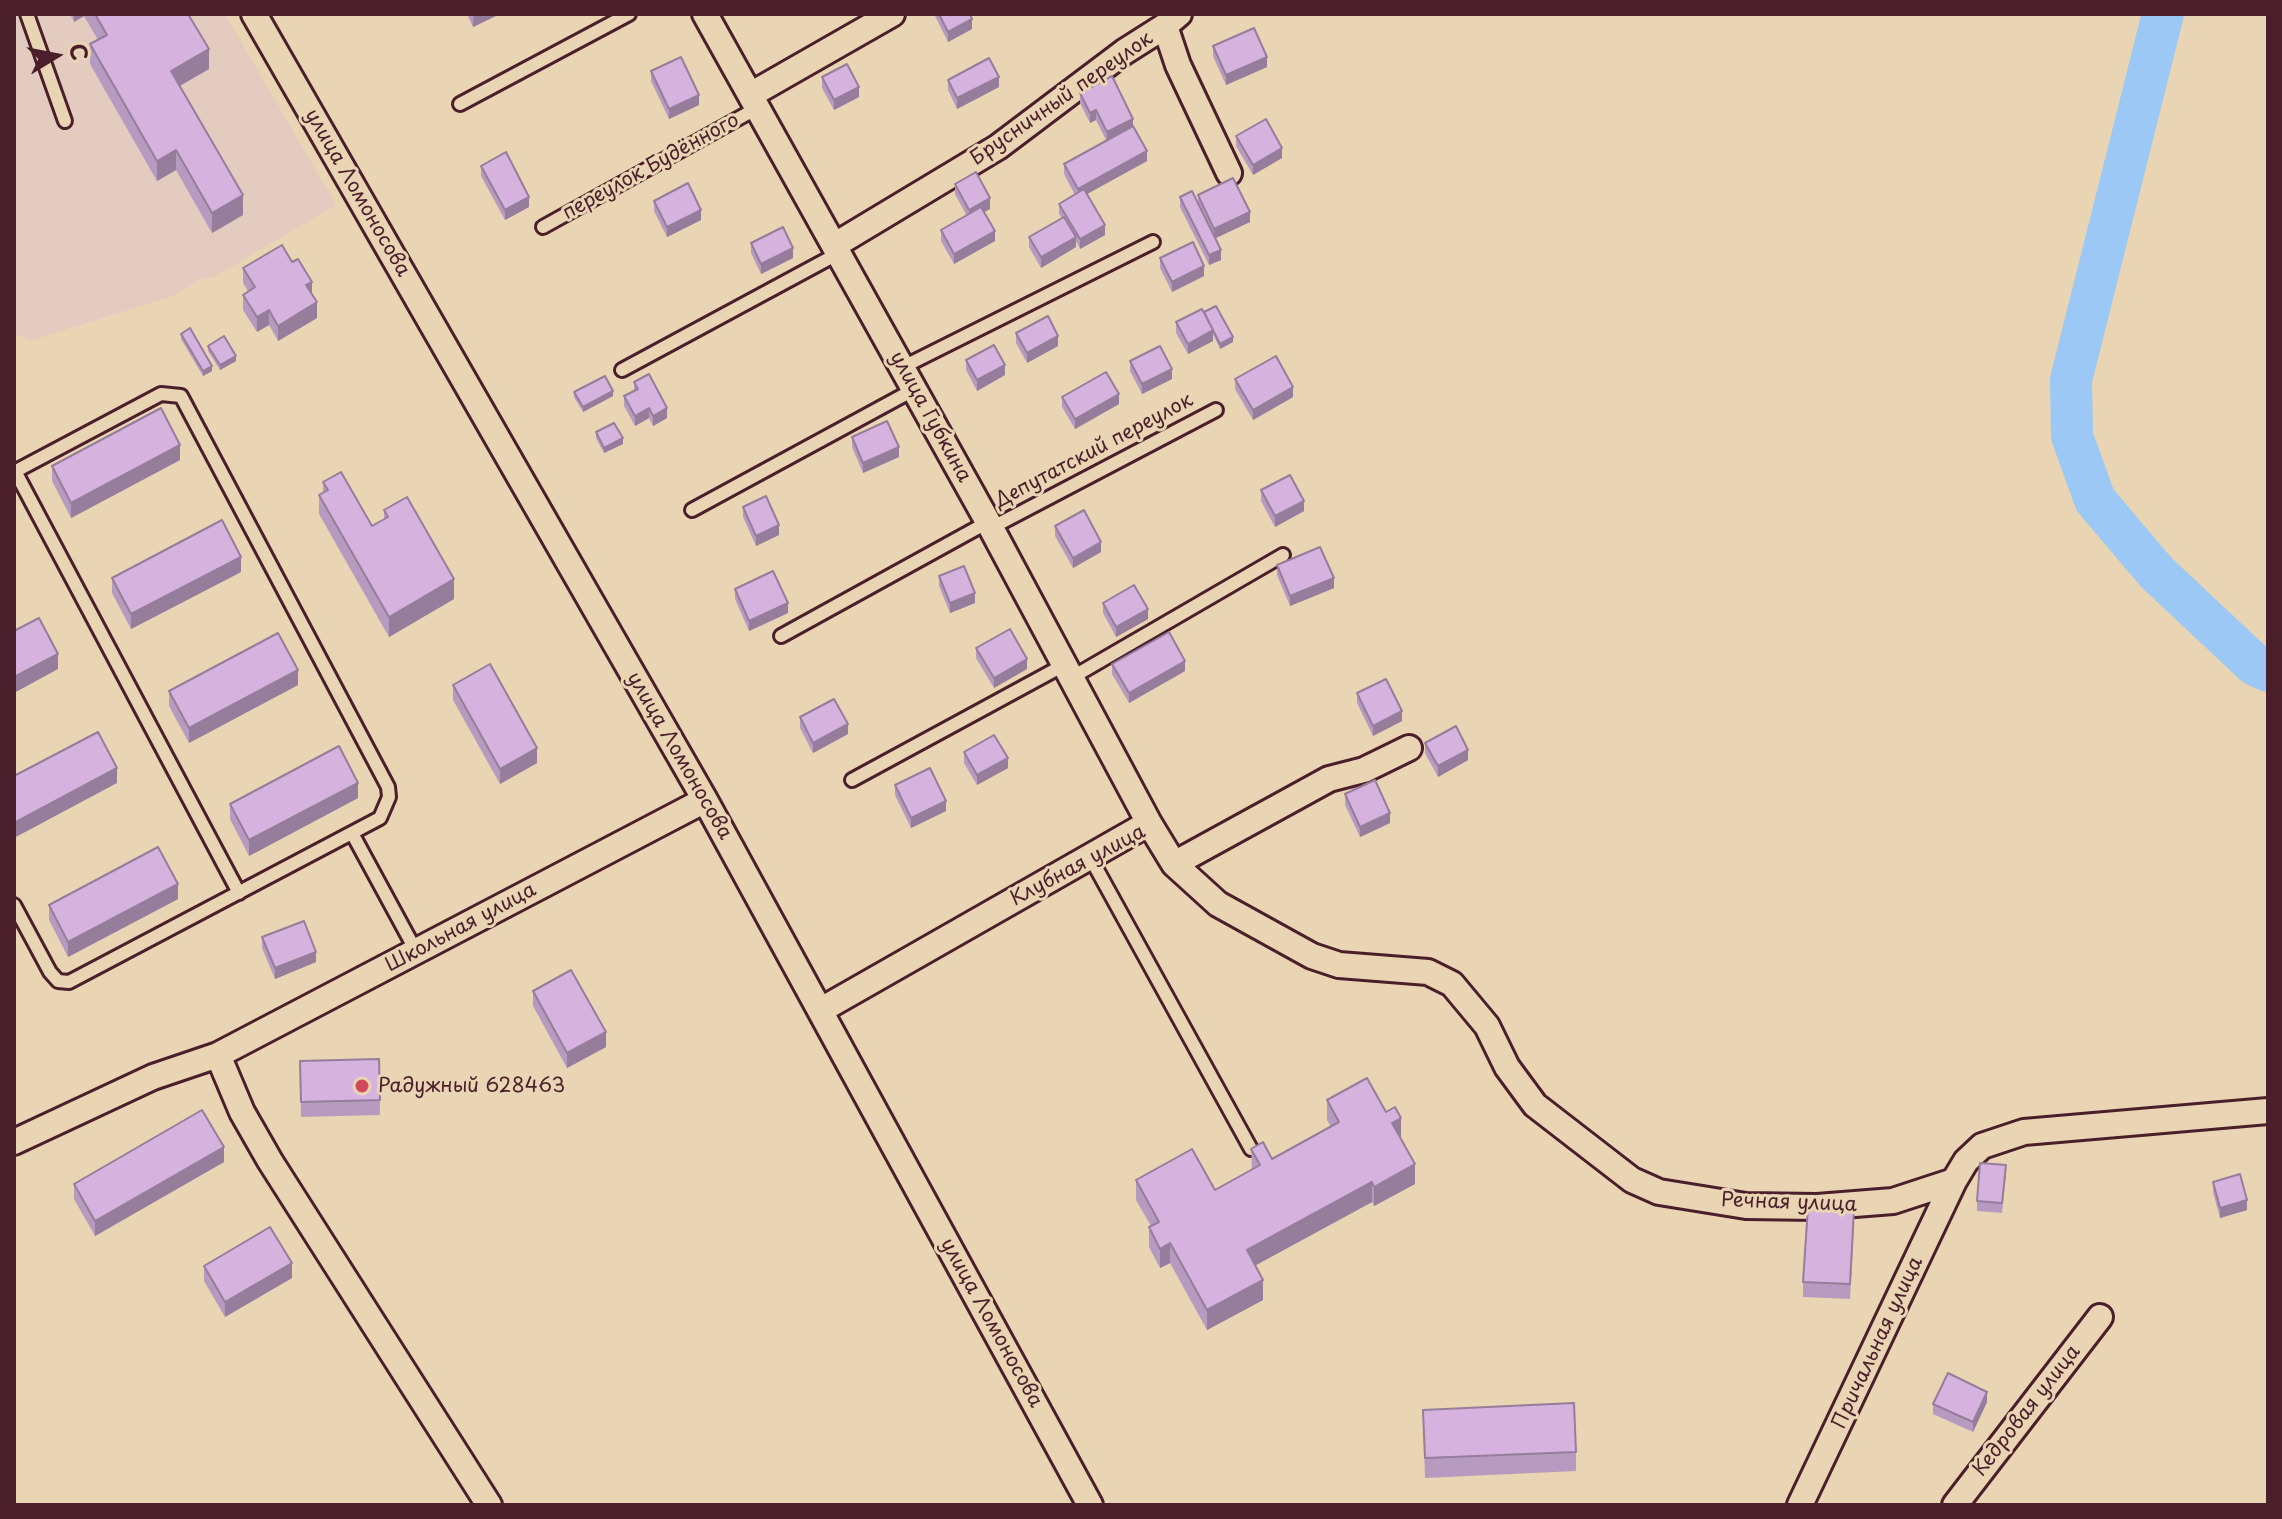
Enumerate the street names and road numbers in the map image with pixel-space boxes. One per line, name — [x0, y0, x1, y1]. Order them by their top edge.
street label: Брусничный переулок — [966, 27, 1158, 171]
street label: улица Ломоносова — [299, 105, 415, 281]
street label: переулок Будённого — [559, 108, 743, 226]
street label: улица Губкина — [884, 347, 976, 487]
street label: Депутатский переулок — [991, 389, 1197, 513]
street label: улица Ломоносова — [621, 668, 737, 844]
street label: Клубная улица — [1006, 820, 1150, 912]
street label: Школьная улица — [382, 878, 540, 978]
street label: Речная улица — [1721, 1189, 1857, 1217]
street label: улица Ломоносова — [935, 1234, 1047, 1412]
street label: Причальная улица — [1828, 1253, 1928, 1433]
street label: Кедровая улица — [1968, 1340, 2086, 1482]

